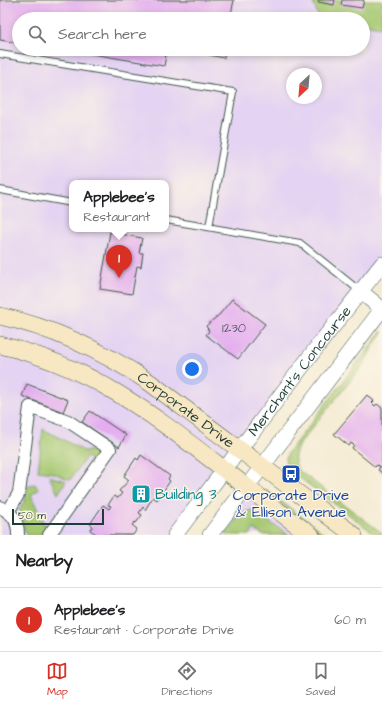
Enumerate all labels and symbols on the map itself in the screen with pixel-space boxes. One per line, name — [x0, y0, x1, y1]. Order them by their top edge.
north arrow — [286, 68, 322, 104]
pin: 1 — [106, 245, 132, 278]
street label: Merchant's Concourse — [243, 301, 356, 440]
house number: 1230 — [222, 319, 246, 337]
your location — [182, 359, 202, 379]
street label: Corporate Drive — [133, 367, 239, 453]
bus stop icon: Corporate Drive & Ellison Avenue — [280, 463, 302, 485]
building icon: Building 3 — [130, 483, 152, 505]
place label: Building 3 — [155, 484, 217, 506]
place label: Corporate Drive & Ellison Avenue — [233, 485, 349, 523]
scale bar — [12, 507, 104, 526]

